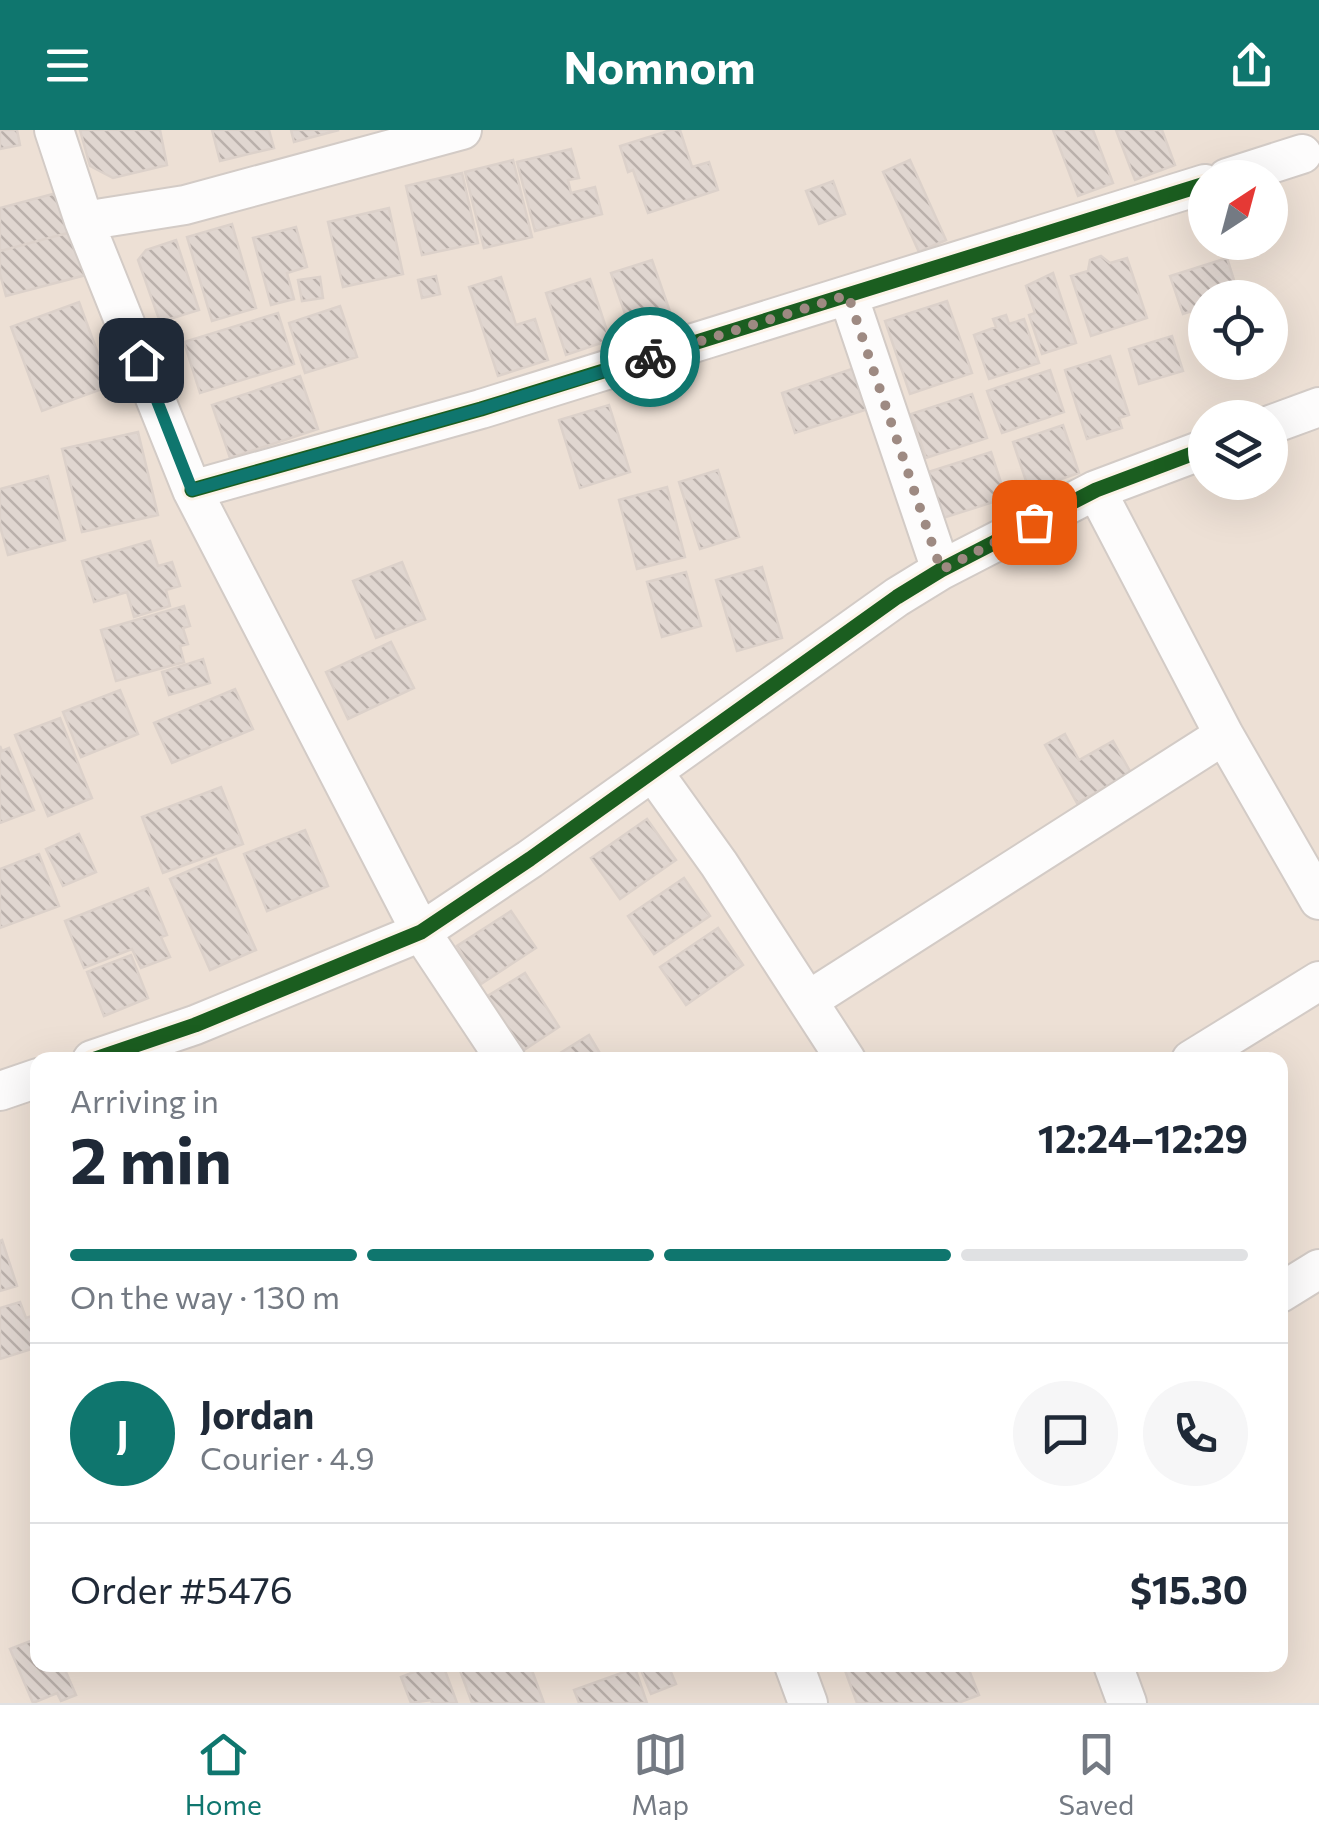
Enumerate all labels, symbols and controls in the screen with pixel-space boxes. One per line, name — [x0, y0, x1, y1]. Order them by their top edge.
icon: menu — [40, 38, 95, 93]
text: Nomnom — [563, 38, 756, 93]
icon: share — [1224, 38, 1279, 93]
north arrow — [1188, 160, 1288, 260]
map controls — [1188, 160, 1288, 500]
button: locate — [1188, 280, 1288, 380]
courier — [600, 307, 700, 407]
pin — [99, 318, 184, 403]
icon: bike — [623, 330, 678, 385]
icon: home — [114, 333, 169, 388]
button: layers — [1188, 400, 1288, 500]
pin — [992, 480, 1077, 565]
icon: bag — [1007, 495, 1062, 550]
text: Arriving in — [70, 1080, 219, 1120]
text: 12:24–12:29 — [1038, 1114, 1248, 1161]
text: 2 min — [70, 1118, 232, 1197]
text: On the way · 130 m — [70, 1276, 340, 1316]
button: chat — [1013, 1381, 1118, 1486]
button: phone — [1143, 1381, 1248, 1486]
text: Jordan — [200, 1390, 314, 1437]
text: J — [116, 1410, 129, 1457]
text: Courier · 4.9 — [200, 1437, 375, 1477]
text: Order #5476 — [70, 1565, 293, 1612]
text: $15.30 — [1130, 1565, 1248, 1612]
tab: Home — [185, 1727, 262, 1821]
tab: Map — [631, 1727, 689, 1821]
tab: Saved — [1059, 1727, 1134, 1821]

